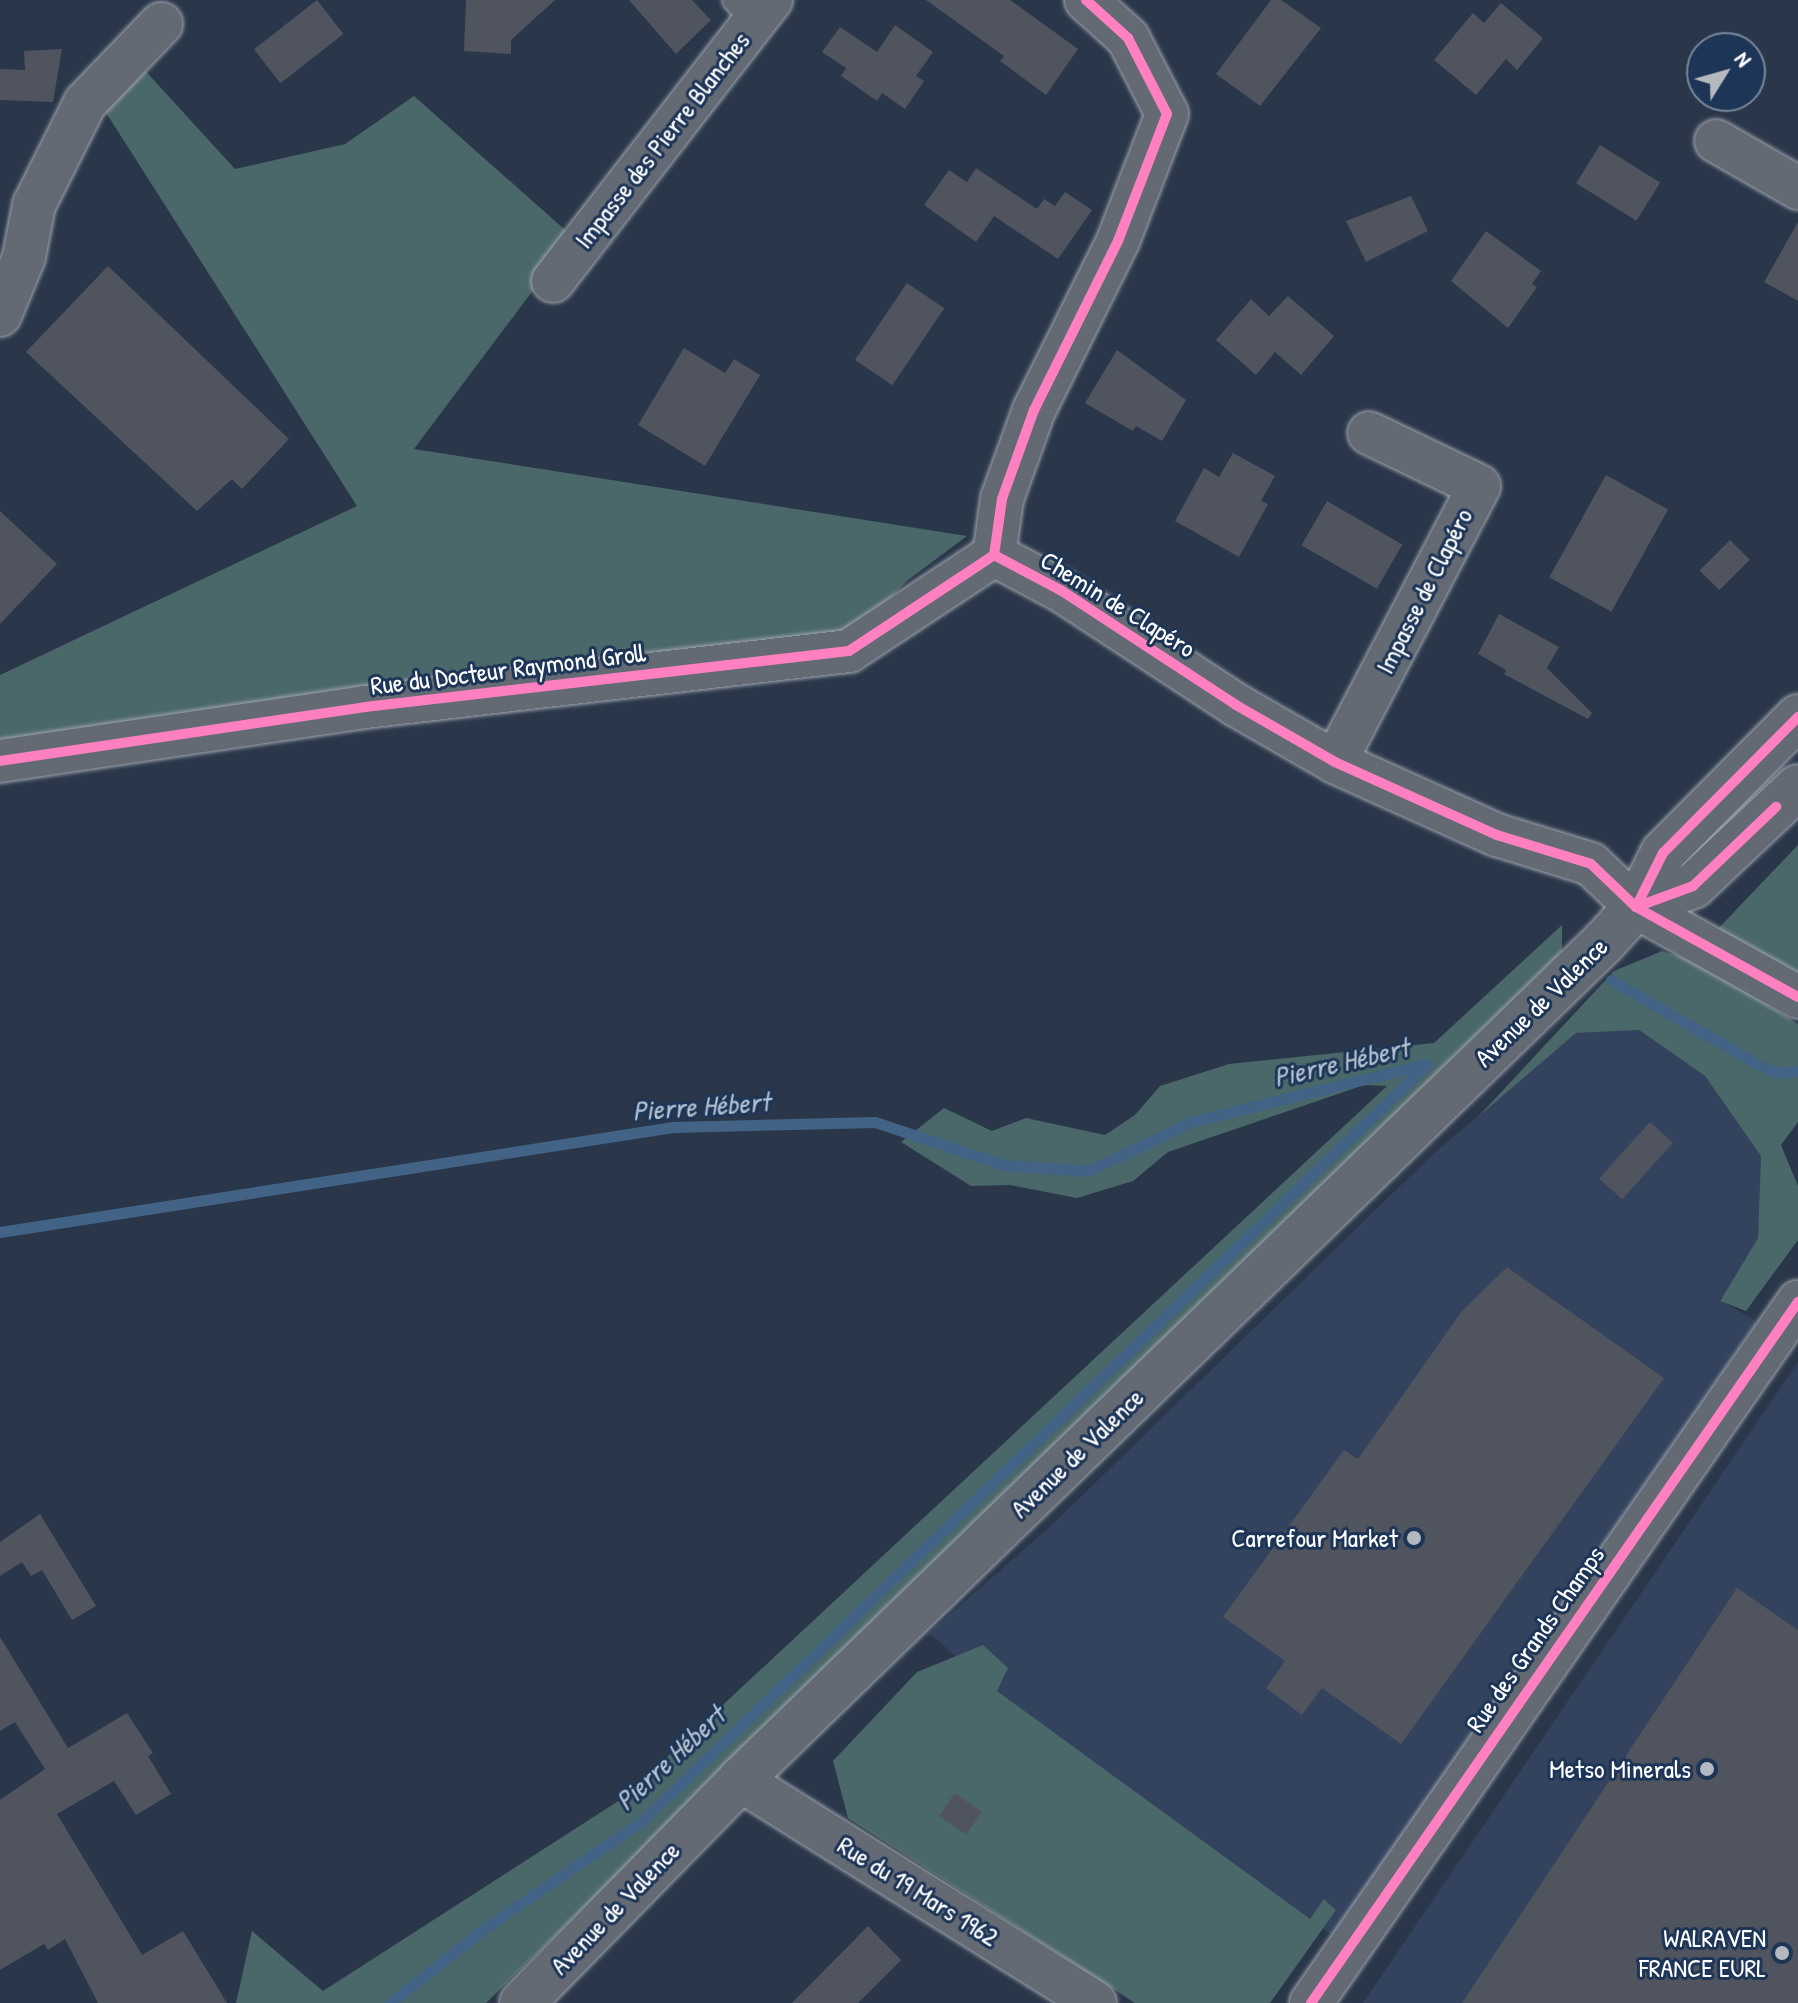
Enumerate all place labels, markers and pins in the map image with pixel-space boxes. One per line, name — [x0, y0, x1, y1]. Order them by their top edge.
place label: Carrefour Market — [1231, 1522, 1398, 1554]
marker: Carrefour Market — [1405, 1529, 1423, 1547]
place label: Metso Minerals — [1549, 1753, 1691, 1785]
marker: Metso Minerals — [1698, 1760, 1716, 1778]
place label: WALRAVEN FRANCE EURL — [1639, 1922, 1766, 1984]
marker: WALRAVEN FRANCE EURL — [1773, 1944, 1791, 1962]

